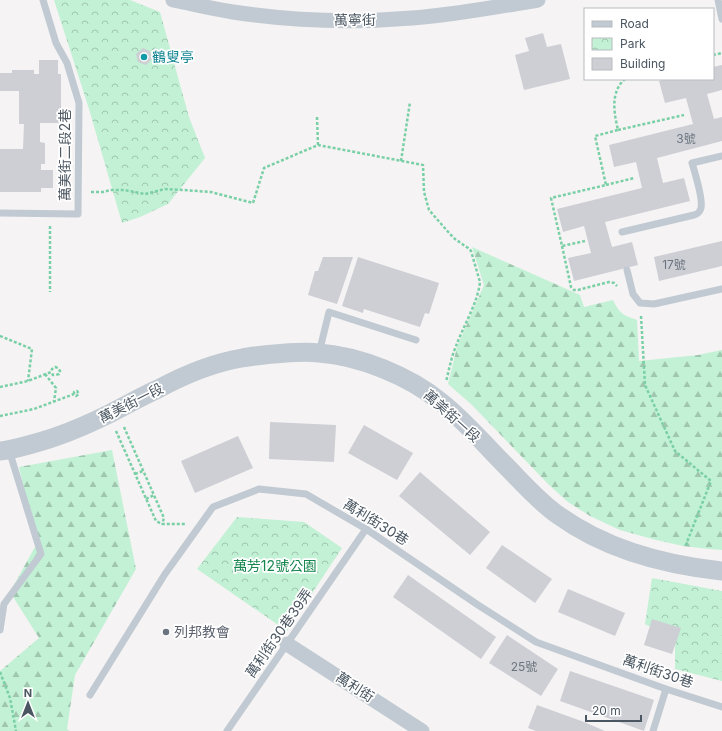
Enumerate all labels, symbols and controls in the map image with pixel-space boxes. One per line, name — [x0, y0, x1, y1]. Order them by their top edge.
legend — [584, 8, 714, 80]
street label: 萬寧街 — [334, 11, 376, 28]
text: Road — [620, 16, 649, 31]
text: Park — [620, 36, 646, 51]
place label: 鶴叟亭 — [152, 48, 194, 65]
marker: 鶴叟亭 — [139, 52, 149, 62]
text: Building — [620, 56, 665, 71]
street label: 萬美街二段2巷 — [56, 109, 73, 201]
house number: 3號 — [676, 131, 696, 146]
house number: 17號 — [662, 257, 686, 272]
street label: 萬美街一段 — [96, 379, 166, 426]
street label: 萬美街一段 — [421, 386, 484, 445]
street label: 萬利街30巷 — [341, 495, 412, 548]
park label: 萬芳12號公園 — [233, 557, 317, 574]
street label: 萬利街30巷39弄 — [242, 585, 316, 681]
place label: 列邦教會 — [174, 623, 230, 640]
marker: 列邦教會 — [161, 627, 171, 637]
street label: 萬利街30巷 — [621, 651, 696, 691]
house number: 25號 — [511, 659, 537, 674]
street label: 萬利街 — [333, 668, 378, 705]
north arrow — [8, 683, 48, 723]
text: N — [24, 686, 32, 700]
scale bar — [586, 697, 641, 723]
text: 20 m — [592, 703, 621, 718]

